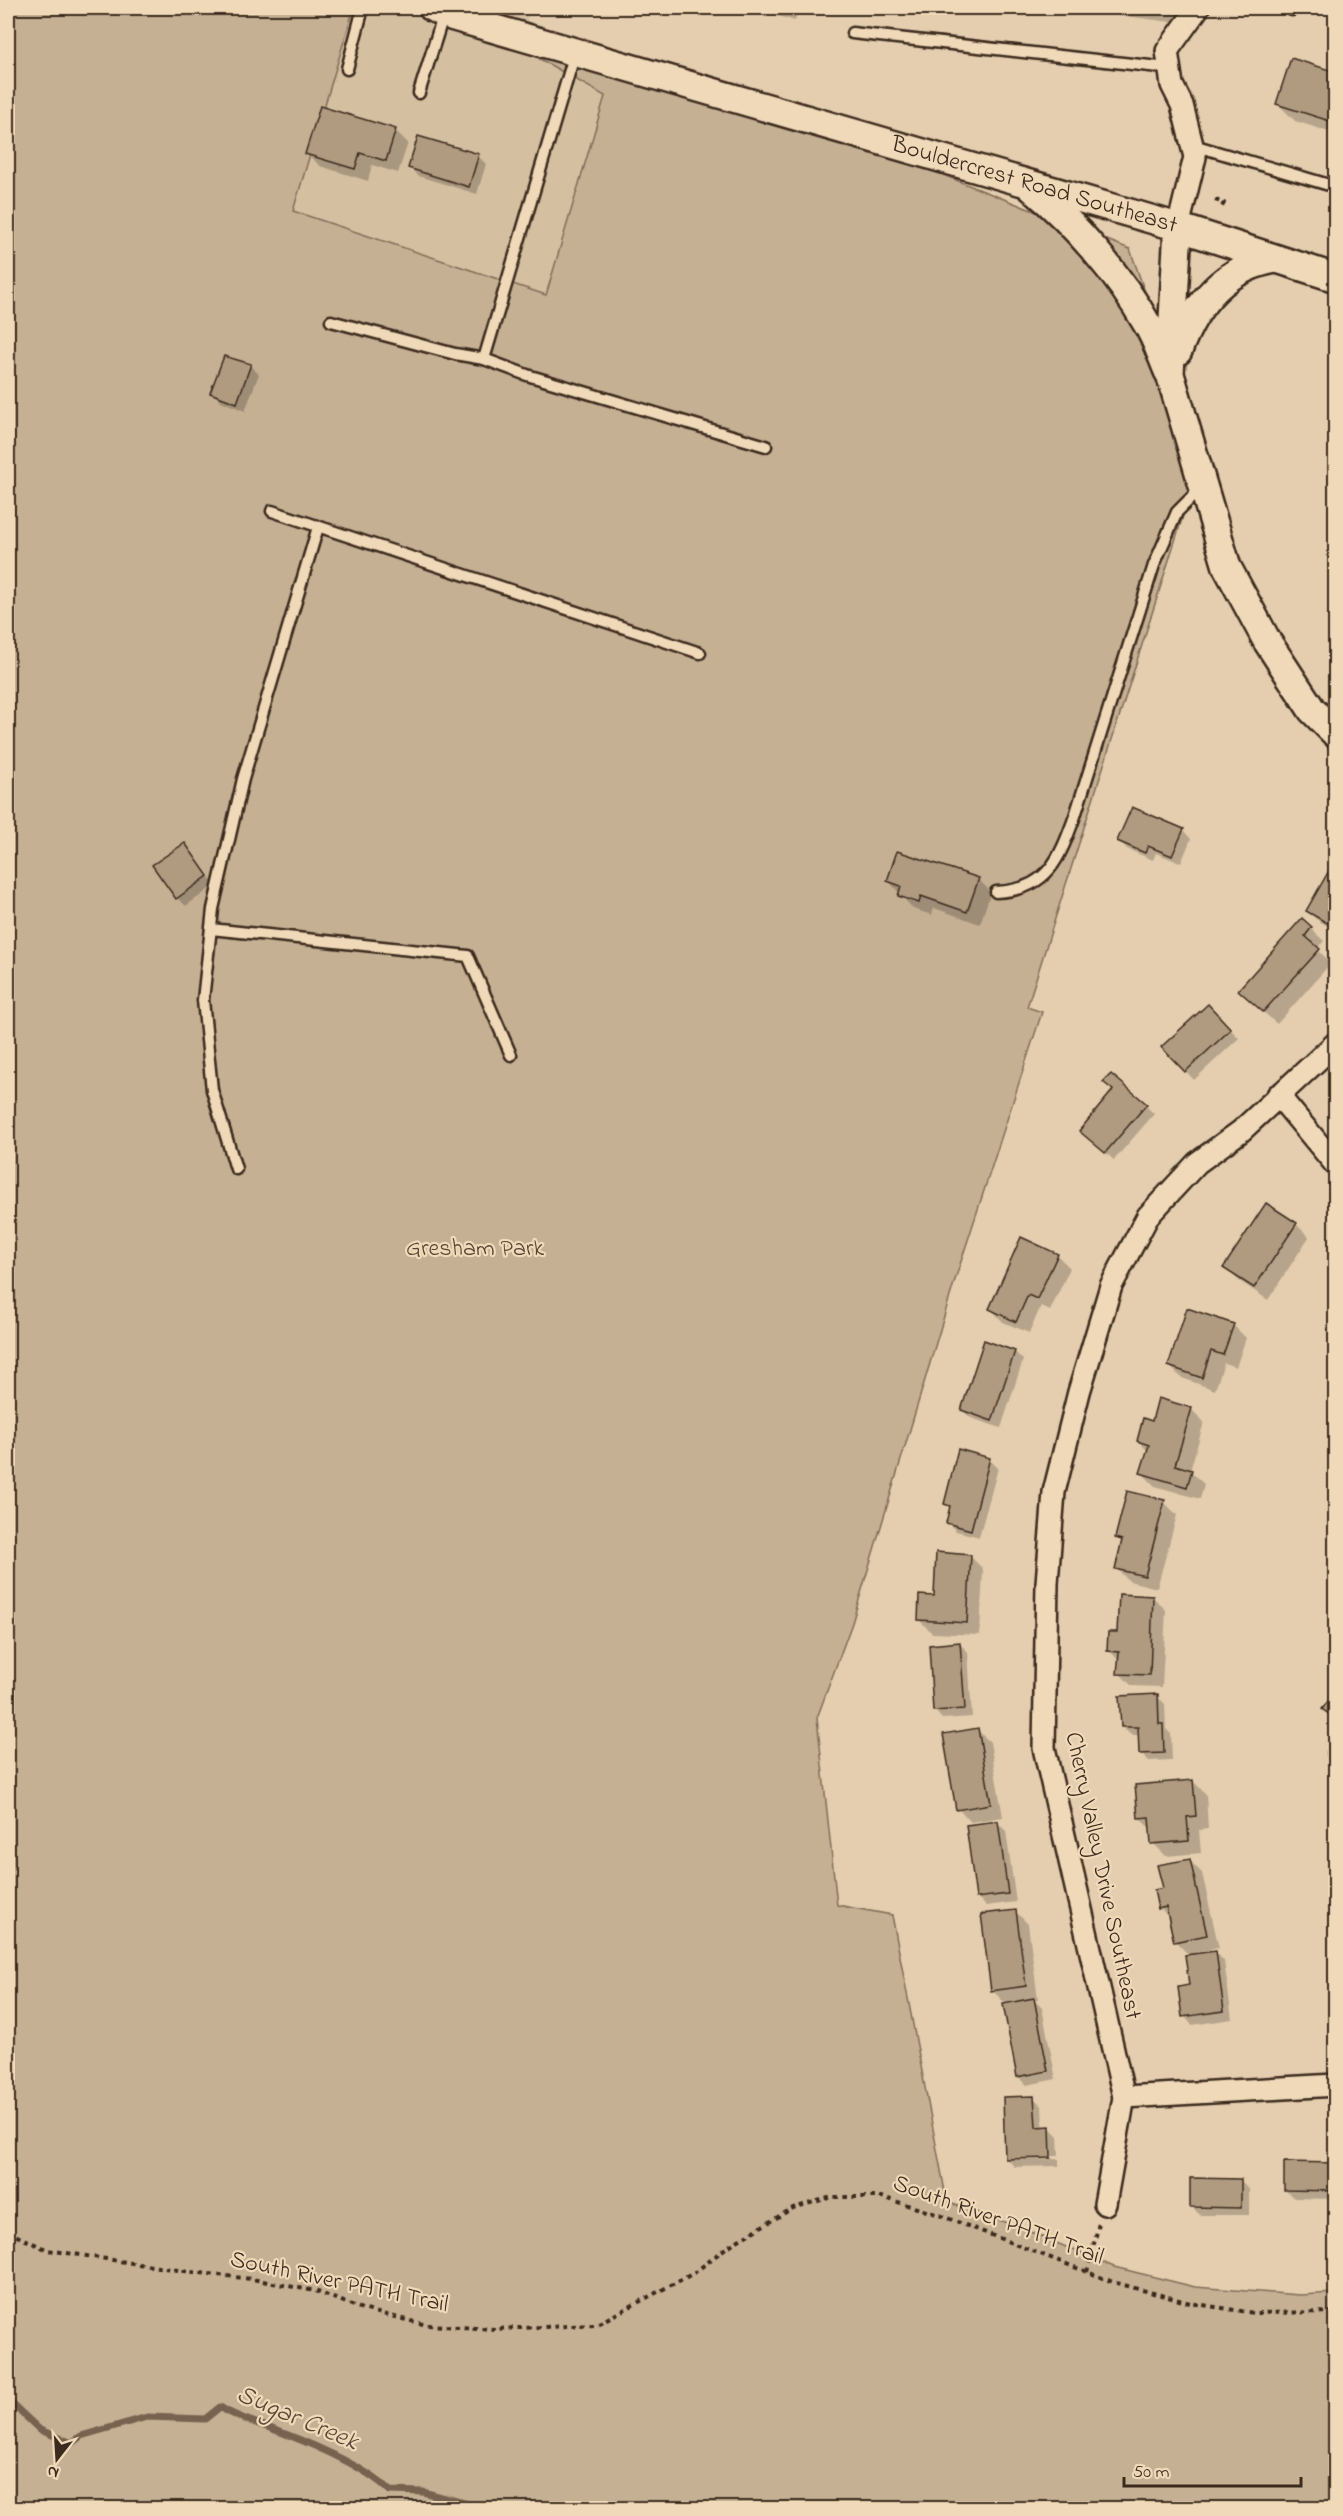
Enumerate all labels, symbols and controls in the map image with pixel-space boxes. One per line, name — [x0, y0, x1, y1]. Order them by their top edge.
street label: Bouldercrest Road Southeast — [886, 127, 1182, 243]
park label: Gresham Park — [406, 1232, 544, 1267]
street label: Cherry Valley Drive Southeast — [1053, 1729, 1150, 2023]
street label: South River PATH Trail — [888, 2167, 1108, 2275]
street label: South River PATH Trail — [227, 2243, 451, 2323]
water label: Sugar Creek — [230, 2376, 365, 2462]
north arrow — [27, 2429, 87, 2489]
scale bar — [1124, 2450, 1301, 2488]
text: N — [44, 2458, 62, 2484]
text: 50 m — [1133, 2460, 1170, 2486]

